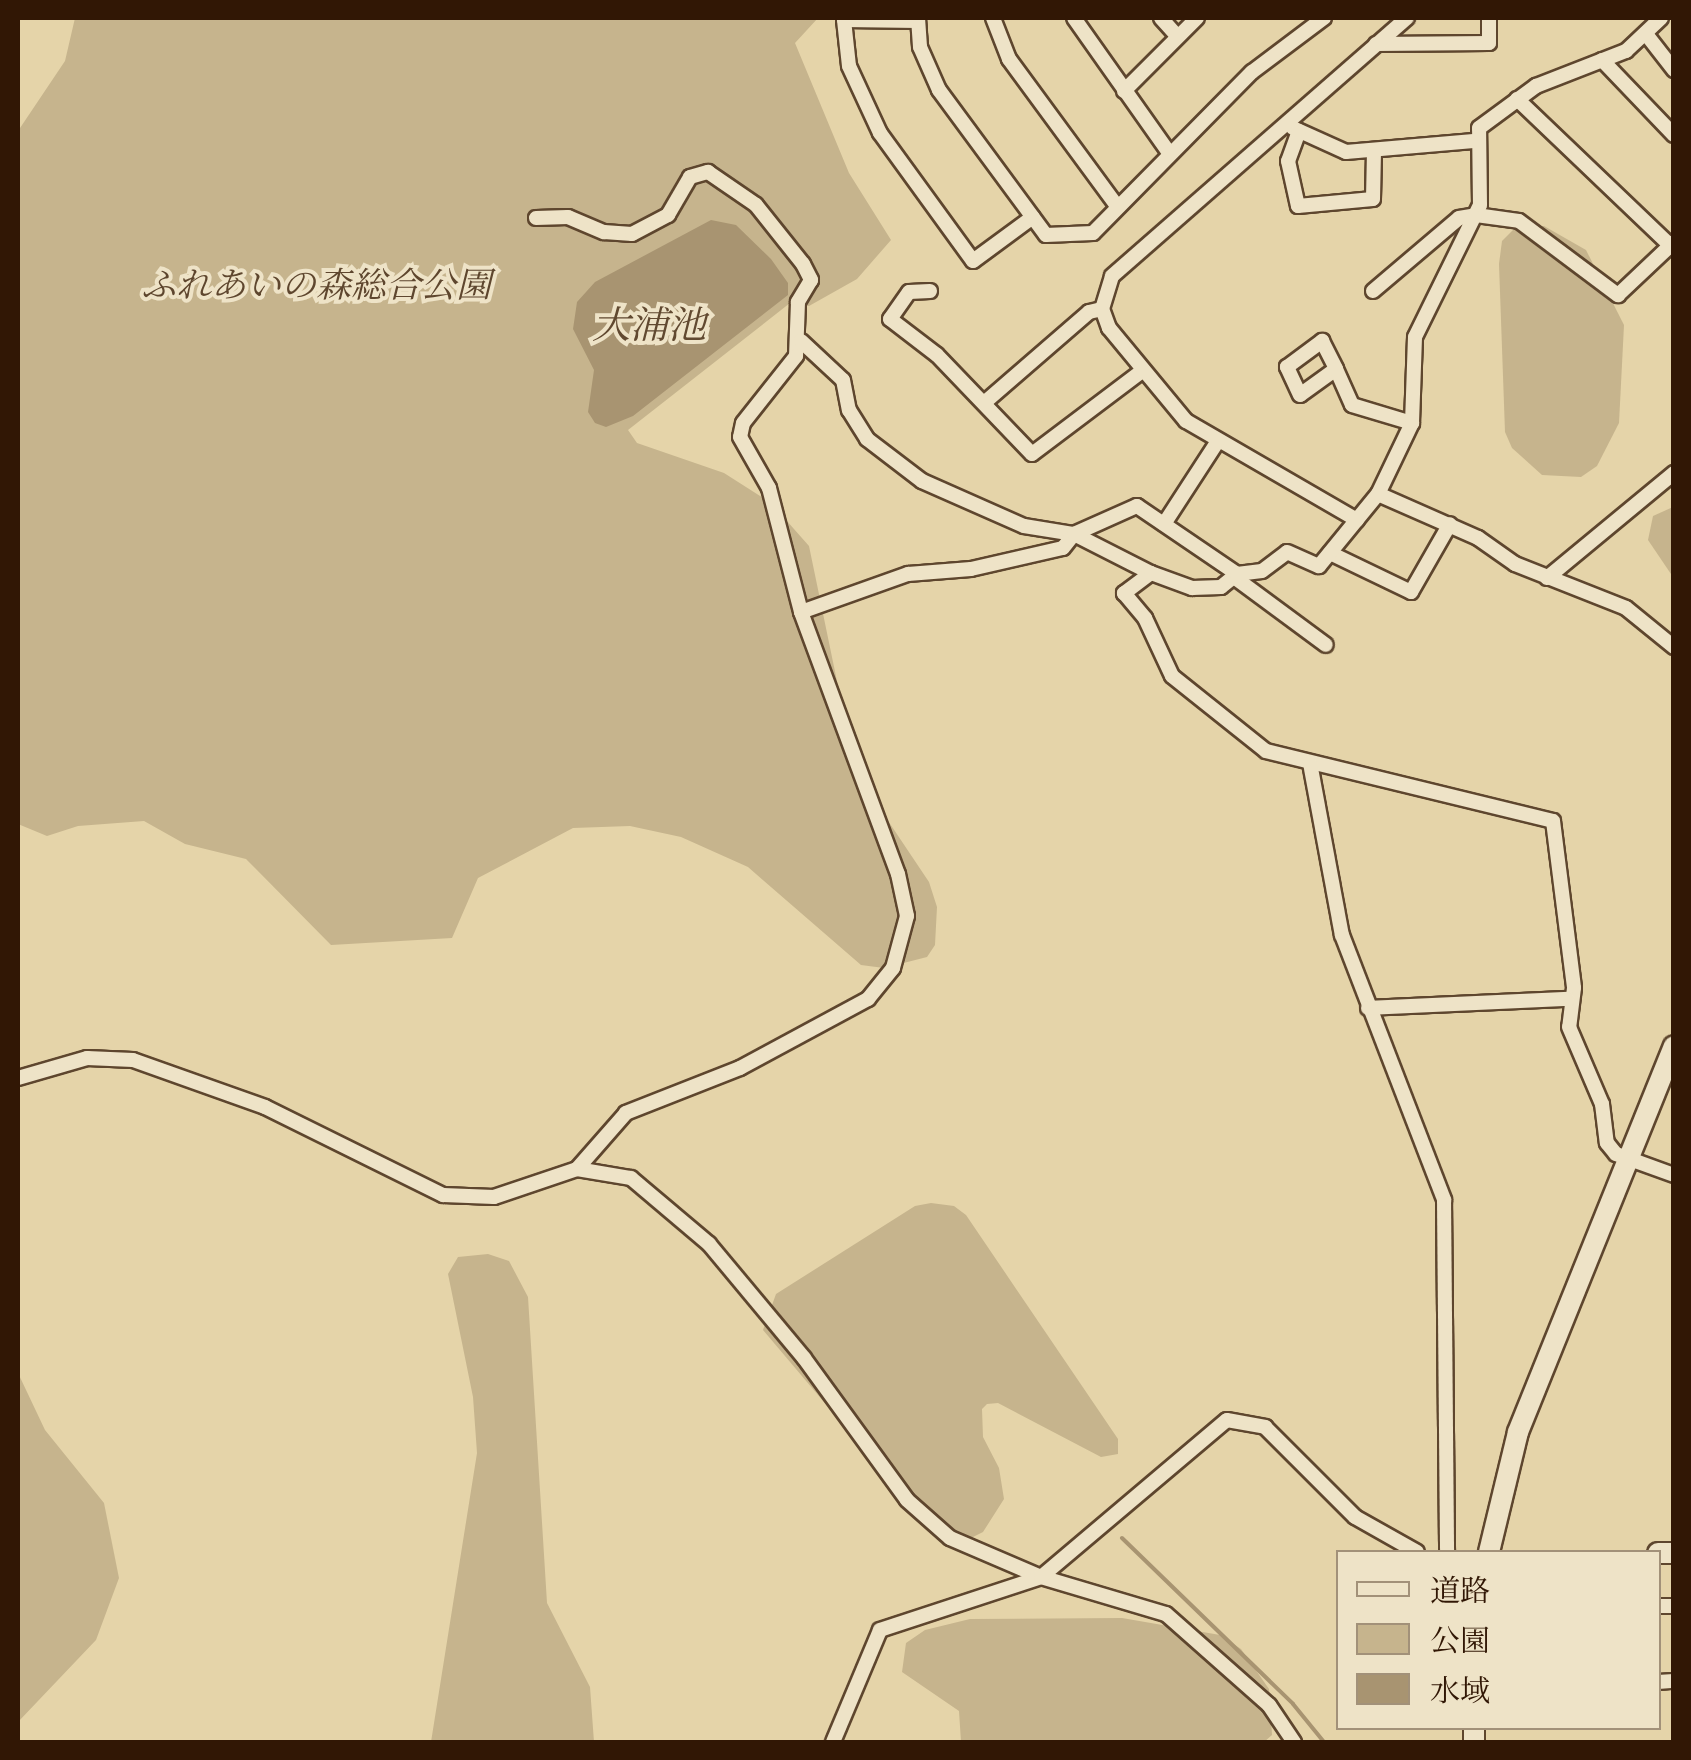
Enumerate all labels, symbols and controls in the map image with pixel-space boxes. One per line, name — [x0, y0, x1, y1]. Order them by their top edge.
park label: ふれあいの森総合公園 — [141, 264, 491, 306]
water label: 大浦池 — [592, 302, 706, 348]
legend — [1336, 1550, 1661, 1730]
text: 道路 — [1430, 1568, 1490, 1612]
text: 公園 — [1430, 1618, 1490, 1662]
text: 水域 — [1430, 1668, 1490, 1712]

